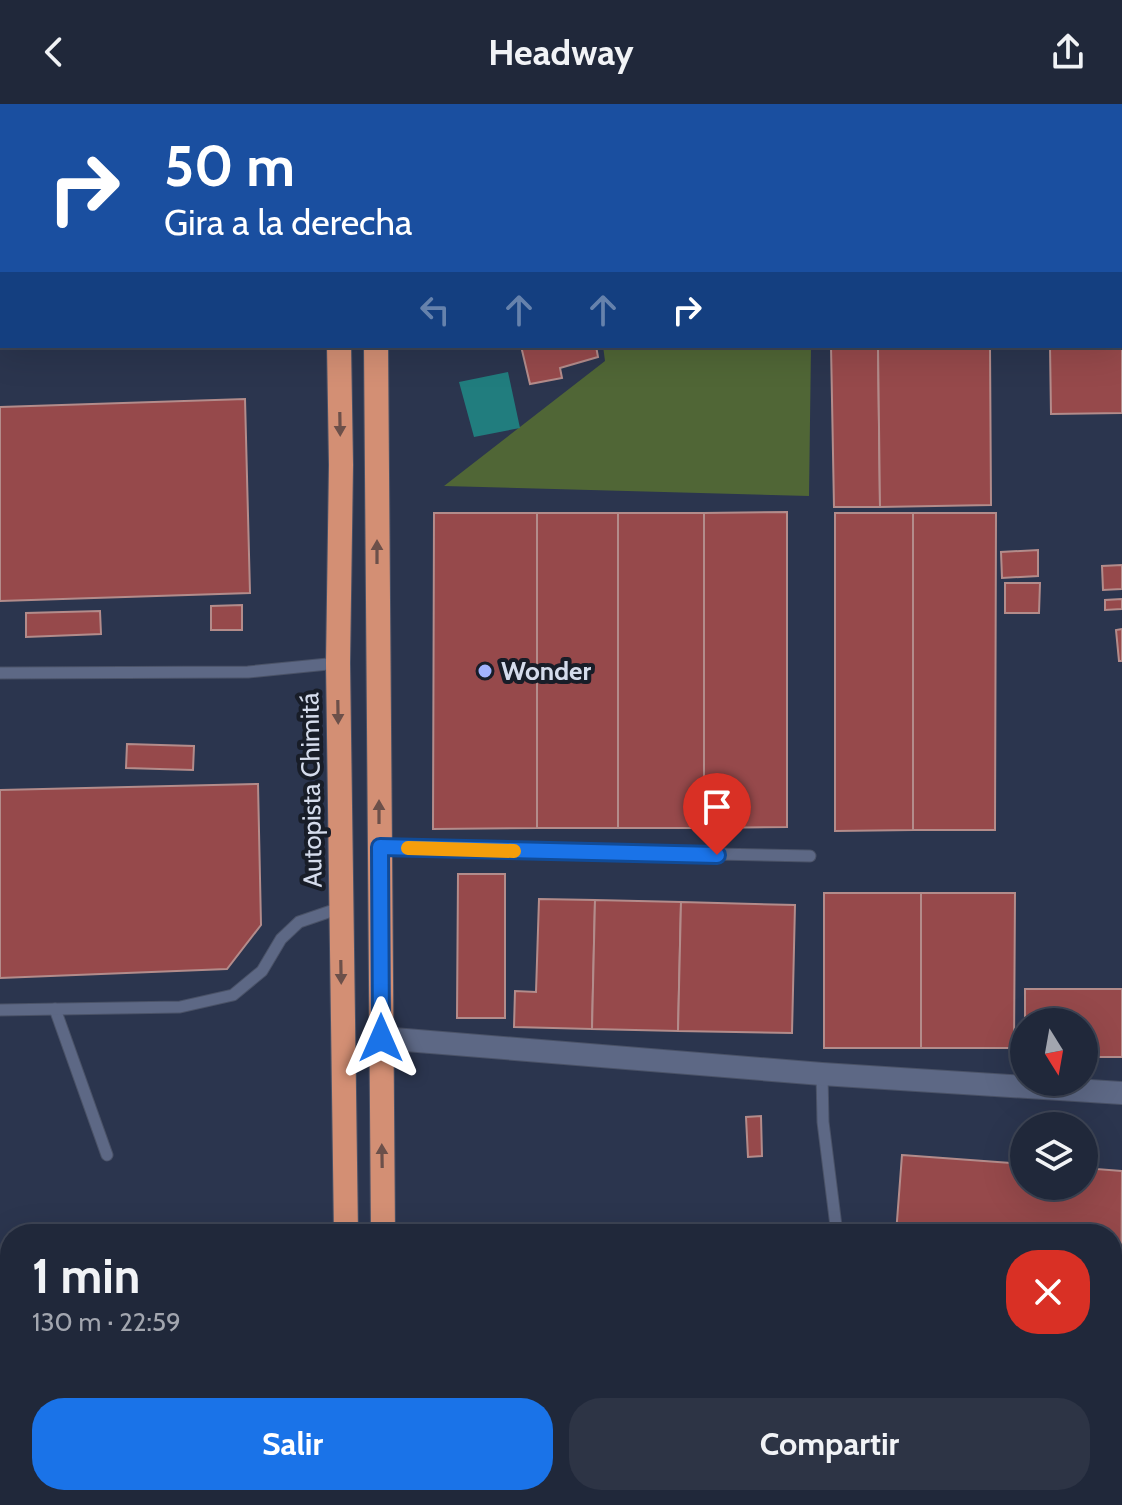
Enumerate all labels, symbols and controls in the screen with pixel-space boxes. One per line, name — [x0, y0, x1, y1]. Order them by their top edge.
icon: back — [32, 30, 76, 74]
text: Headway — [488, 30, 634, 74]
icon: share — [1046, 30, 1090, 74]
text: 50 m — [164, 132, 295, 200]
icon: right — [32, 136, 136, 240]
text: Gira a la derecha — [164, 200, 412, 244]
icon: left — [413, 288, 457, 332]
icon: ahead — [497, 288, 541, 332]
icon: ahead — [581, 288, 625, 332]
icon: right — [665, 288, 709, 332]
one-way arrow — [334, 412, 346, 437]
one-way arrow — [371, 539, 384, 564]
place label: Wonder — [501, 655, 591, 687]
marker: Wonder — [476, 662, 494, 680]
street label: Autopista Chimitá — [293, 692, 329, 888]
one-way arrow — [332, 700, 344, 725]
pin — [683, 773, 751, 855]
icon: arrive — [695, 785, 739, 829]
one-way arrow — [373, 799, 385, 824]
one-way arrow — [335, 960, 347, 985]
position arrow — [339, 996, 423, 1080]
north arrow — [1010, 1008, 1098, 1096]
map controls — [1010, 1008, 1098, 1200]
button: layers — [1010, 1112, 1098, 1200]
one-way arrow — [376, 1143, 388, 1168]
text: 1 min — [32, 1247, 140, 1305]
button: close — [1006, 1250, 1090, 1334]
text: 130 m · 22:59 — [32, 1306, 181, 1338]
button: Salir — [32, 1398, 553, 1490]
button: Compartir — [569, 1398, 1090, 1490]

